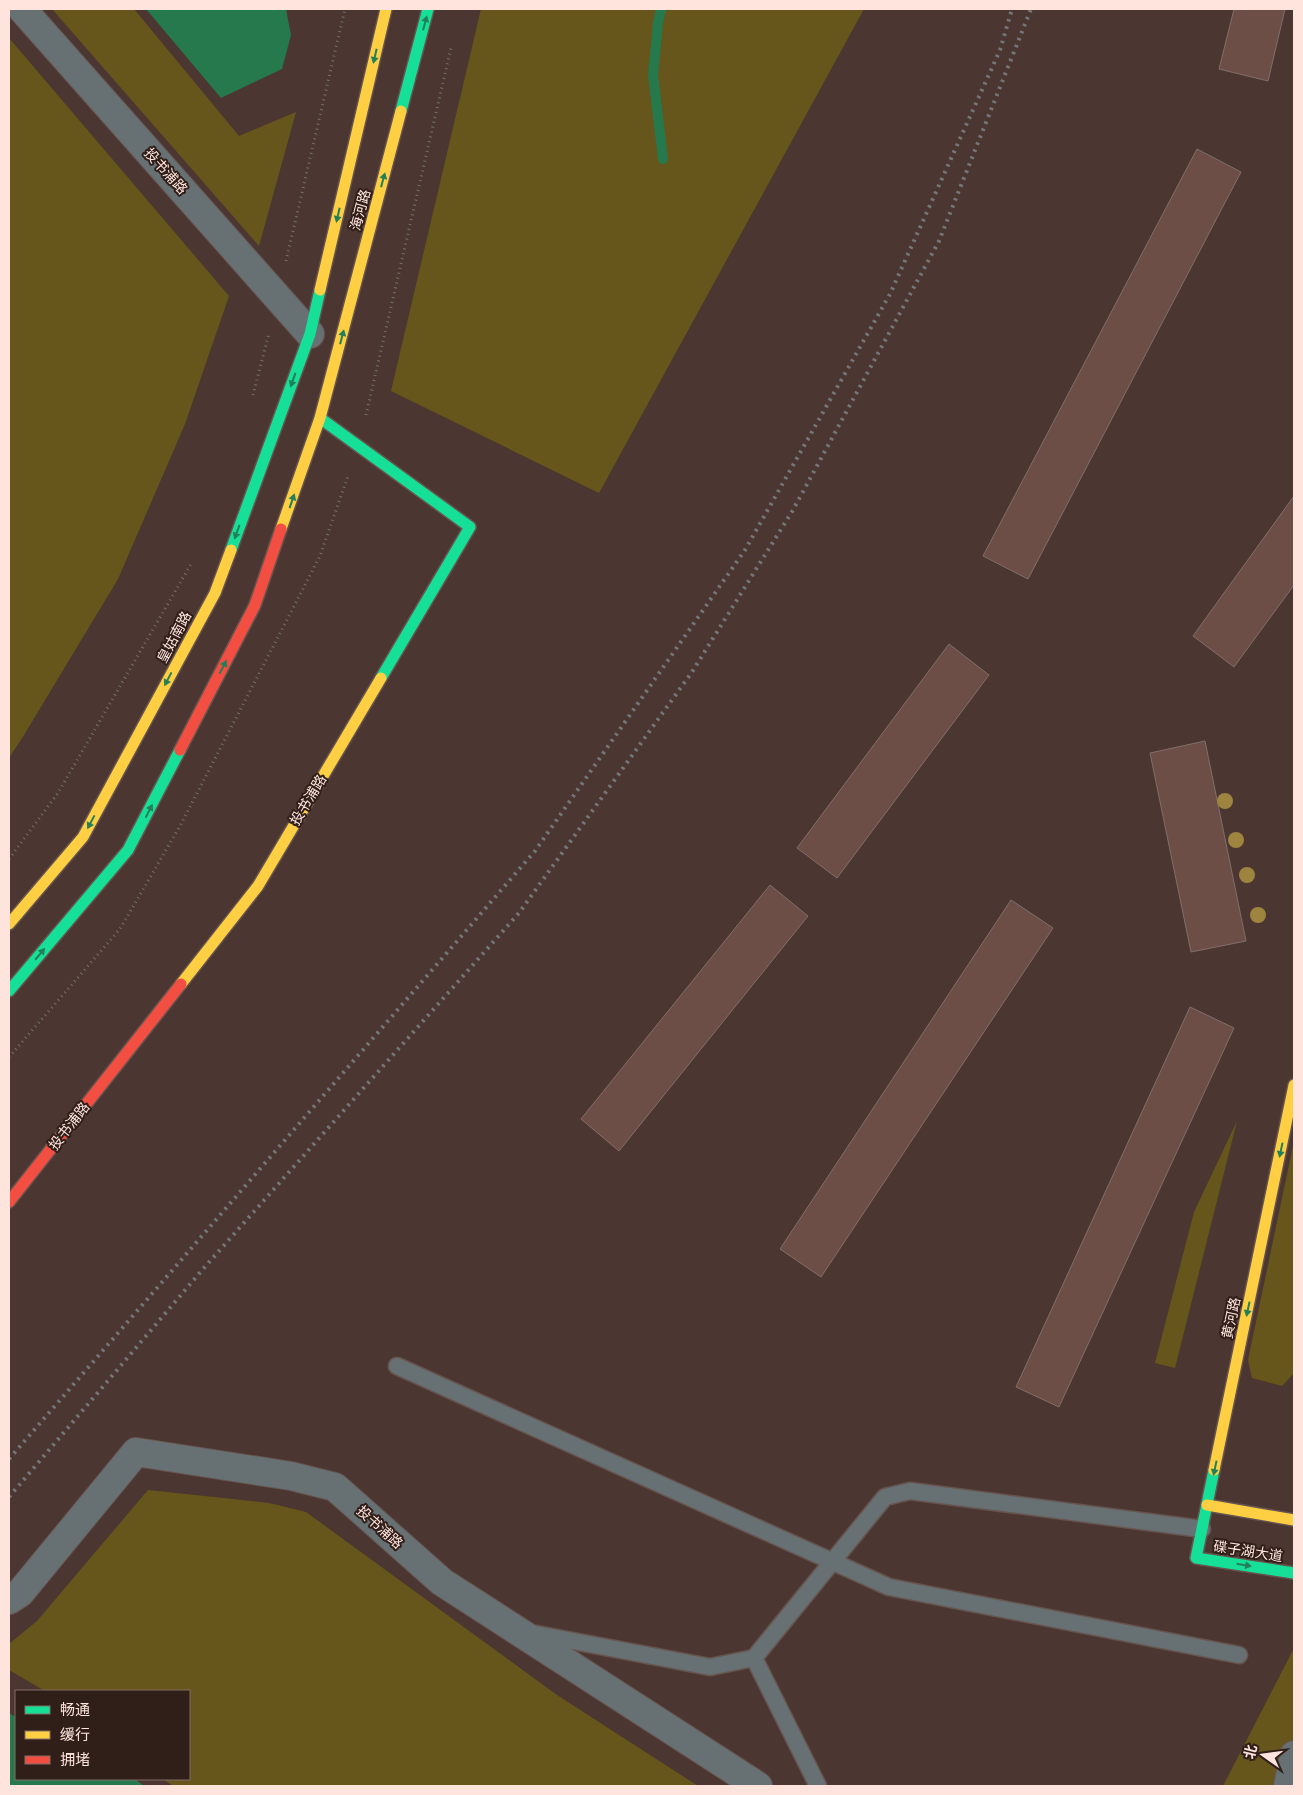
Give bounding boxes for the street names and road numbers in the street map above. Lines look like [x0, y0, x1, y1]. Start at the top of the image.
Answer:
street label: 投书浦路 [140, 146, 190, 198]
street label: 海河路 [348, 188, 375, 233]
street label: 皇姑南路 [155, 609, 196, 666]
street label: 投书浦路 [288, 772, 331, 829]
street label: 投书浦路 [46, 1100, 94, 1154]
street label: 黄河路 [1220, 1296, 1245, 1341]
street label: 投书浦路 [353, 1503, 405, 1553]
street label: 碟子湖大道 [1212, 1539, 1284, 1566]

